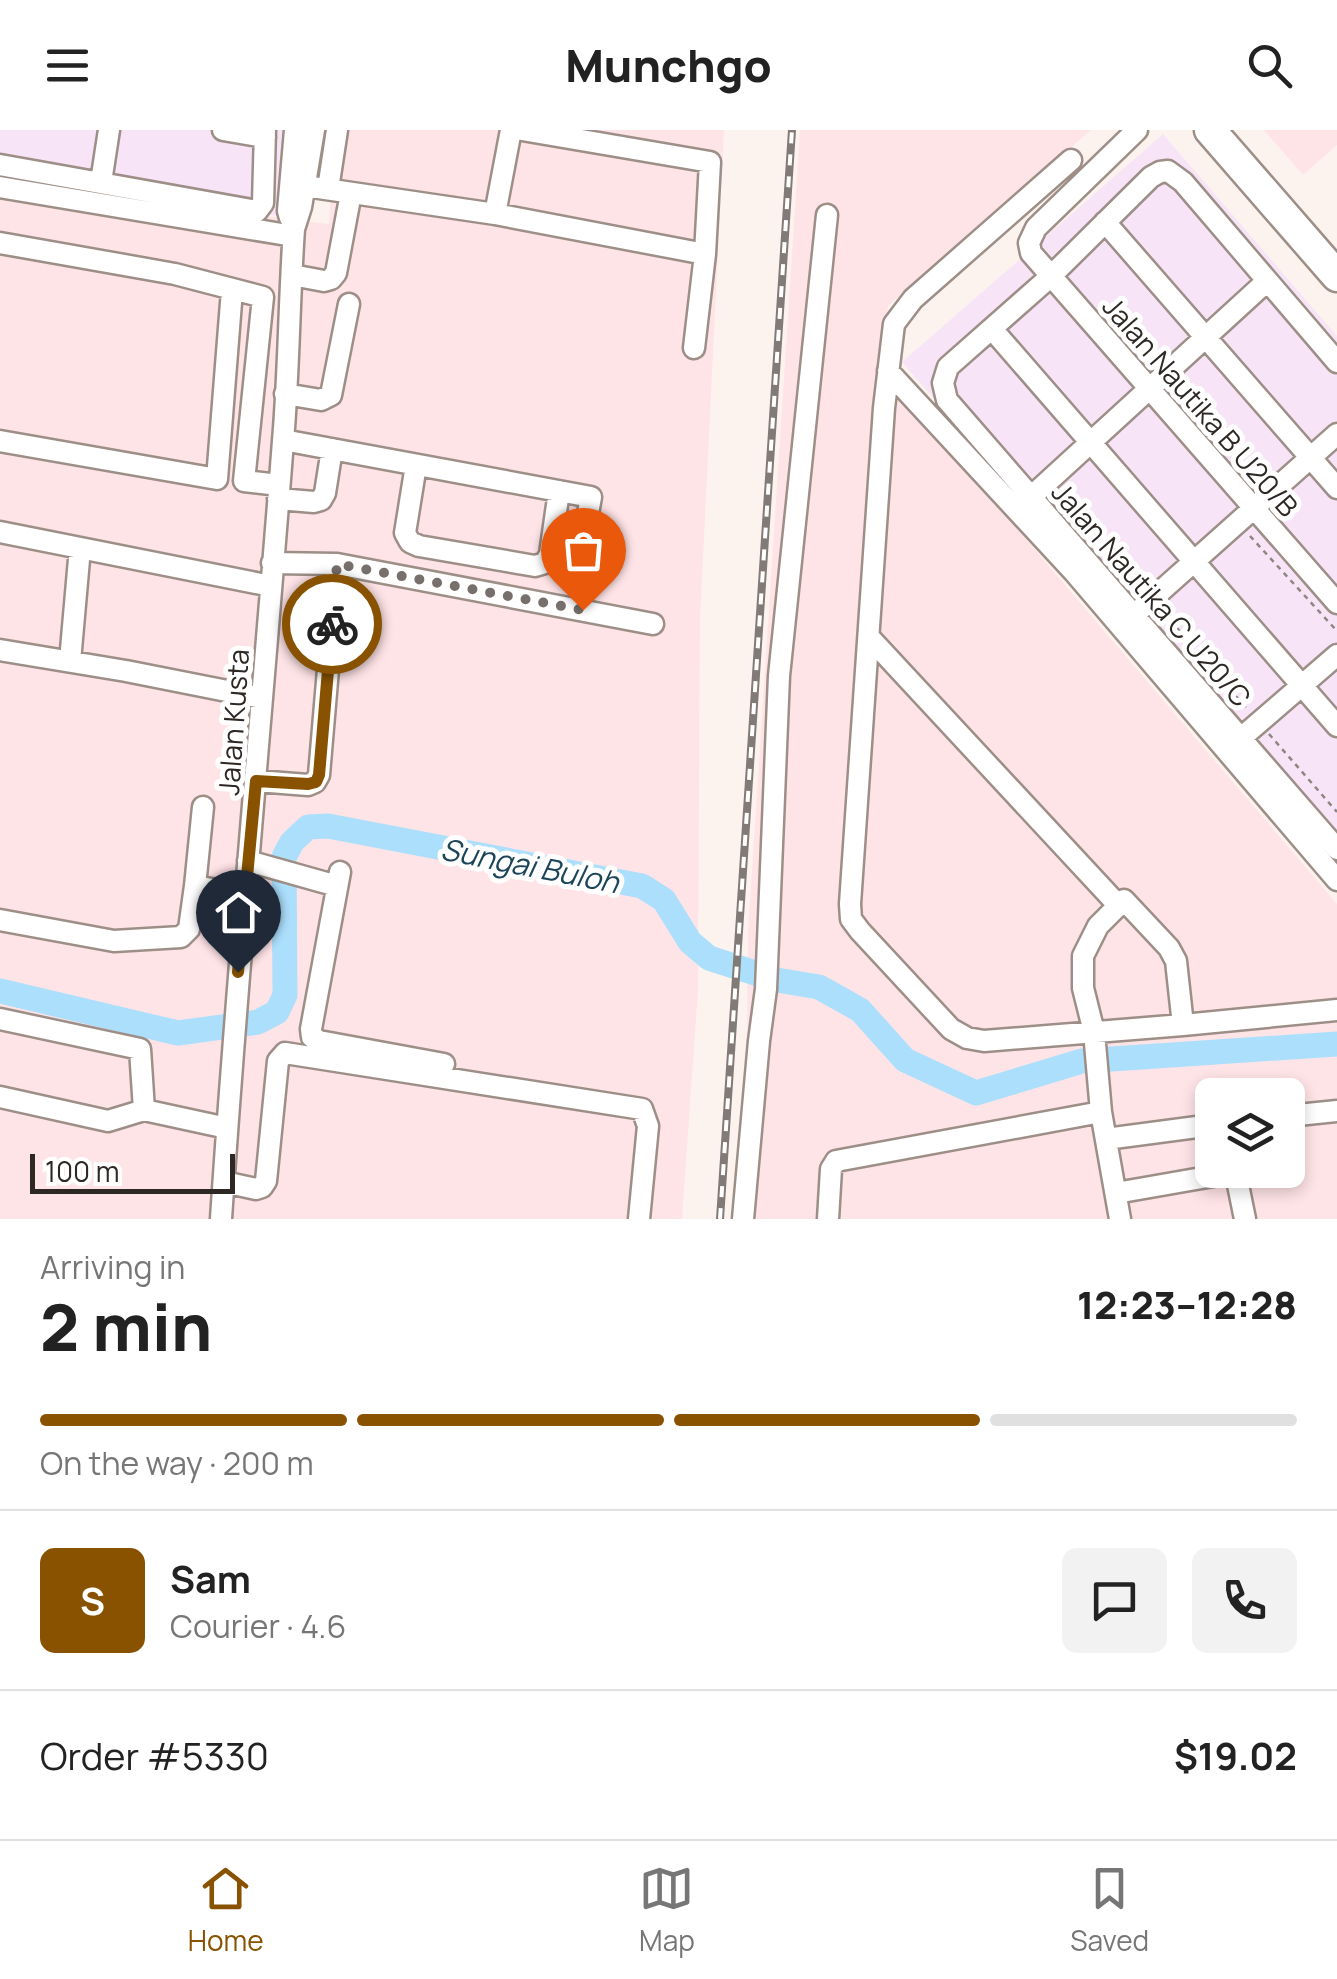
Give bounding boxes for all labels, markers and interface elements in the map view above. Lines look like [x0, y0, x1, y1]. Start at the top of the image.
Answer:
text: Munchgo [565, 34, 772, 96]
icon: menu [40, 38, 95, 93]
icon: search [1242, 38, 1297, 93]
street label: Jalan Nautika B U20/B [1095, 288, 1307, 524]
street label: Jalan Nautika C U20/C [1044, 474, 1260, 714]
pin [541, 508, 626, 611]
icon: bag [556, 523, 611, 578]
courier [282, 574, 382, 674]
icon: bike [305, 597, 360, 652]
street label: Jalan Kusta [209, 648, 257, 796]
water label: Sungai Buloh [438, 828, 624, 903]
pin [196, 870, 281, 973]
icon: home [211, 885, 266, 940]
map controls [1195, 1078, 1305, 1188]
button: layers [1195, 1078, 1305, 1188]
scale bar [30, 1149, 235, 1194]
text: 100 m [45, 1152, 119, 1190]
text: Arriving in [40, 1245, 185, 1289]
text: 12:23–12:28 [1077, 1278, 1297, 1330]
text: 2 min [40, 1282, 212, 1371]
text: On the way · 200 m [40, 1441, 314, 1485]
button: chat [1062, 1548, 1167, 1653]
button: phone [1192, 1548, 1297, 1653]
text: Sam [170, 1552, 251, 1604]
text: S [80, 1574, 105, 1626]
text: Courier · 4.6 [170, 1604, 346, 1648]
text: Order #5330 [40, 1729, 269, 1781]
text: $19.02 [1174, 1729, 1297, 1781]
tab: Home [188, 1861, 264, 1959]
tab: Map [639, 1861, 695, 1959]
tab: Saved [1070, 1861, 1149, 1959]

